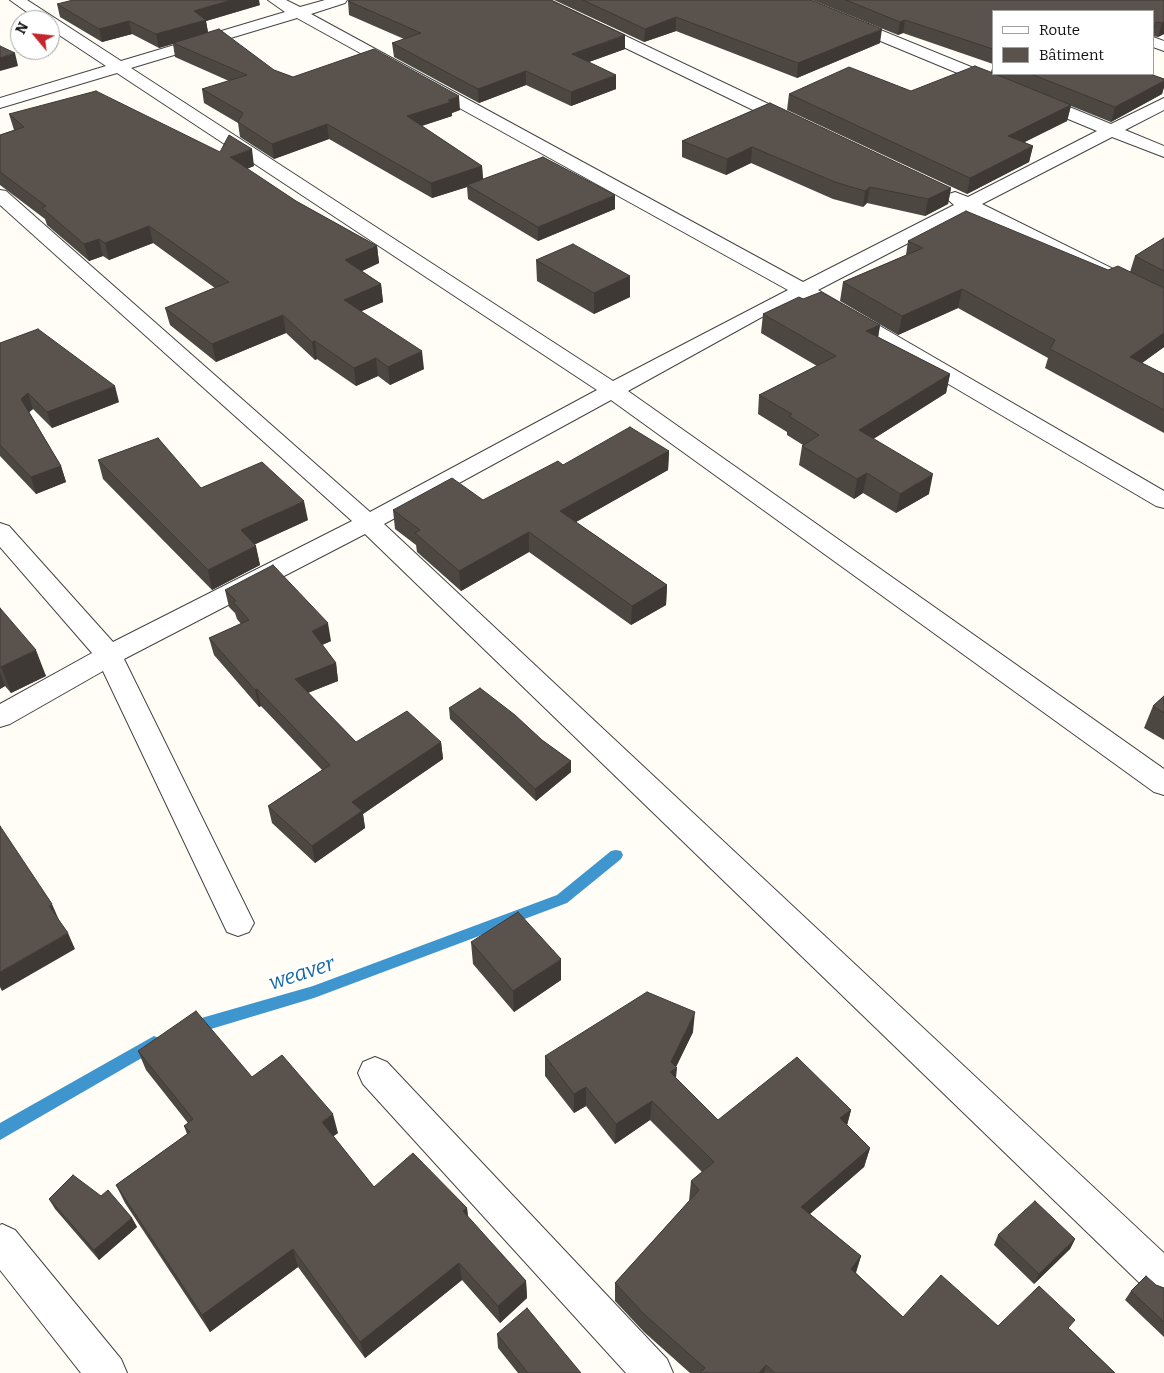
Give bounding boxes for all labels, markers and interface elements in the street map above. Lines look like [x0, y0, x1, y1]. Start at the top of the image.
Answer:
north arrow [10, 10, 60, 60]
legend [992, 10, 1154, 75]
text: N [12, 19, 32, 37]
text: Route [1039, 21, 1080, 39]
text: Bâtiment [1039, 46, 1104, 64]
water label: weaver [266, 952, 338, 996]

